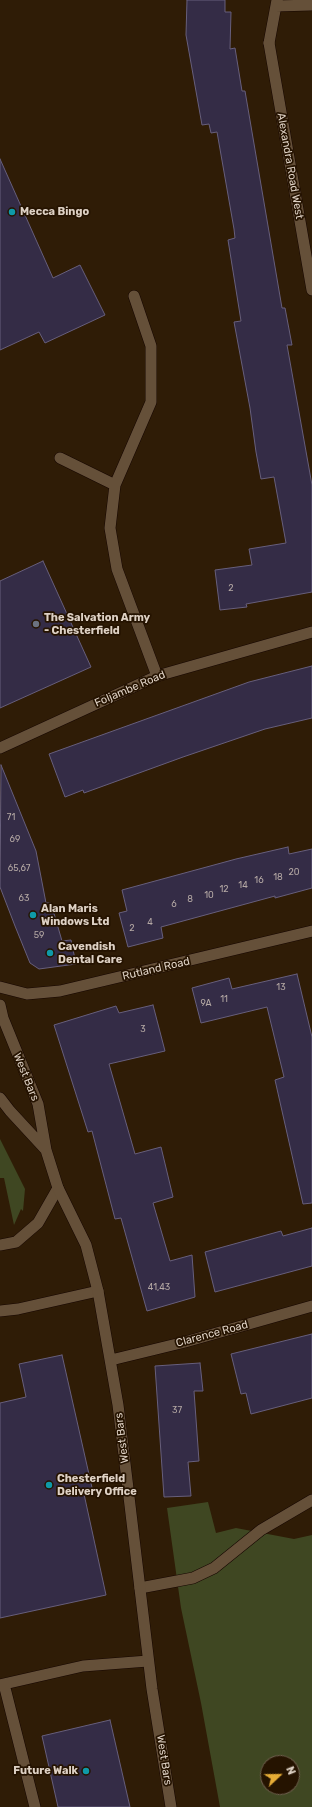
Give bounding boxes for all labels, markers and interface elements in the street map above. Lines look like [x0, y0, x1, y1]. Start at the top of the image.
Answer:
street label: Alexandra Road West [274, 112, 306, 220]
place label: Mecca Bingo [20, 205, 89, 219]
marker: Mecca Bingo [7, 207, 17, 217]
house number: 2 [228, 583, 234, 593]
place label: The Salvation Army - Chesterfield [44, 611, 150, 637]
marker: The Salvation Army - Chesterfield [31, 619, 41, 629]
street label: Foljambe Road [93, 668, 167, 710]
house number: 71 [7, 812, 15, 822]
house number: 69 [10, 834, 20, 844]
house number: 65,67 [8, 863, 30, 873]
house number: 20 [289, 867, 299, 877]
house number: 18 [273, 872, 283, 882]
house number: 16 [254, 875, 264, 885]
house number: 14 [238, 880, 248, 890]
house number: 12 [219, 884, 229, 894]
house number: 10 [204, 890, 214, 900]
house number: 63 [19, 893, 29, 903]
house number: 8 [187, 894, 193, 904]
house number: 6 [171, 899, 177, 909]
place label: Alan Maris Windows Ltd [41, 902, 109, 928]
marker: Alan Maris Windows Ltd [28, 910, 38, 920]
house number: 4 [147, 917, 153, 927]
house number: 2 [129, 923, 135, 933]
house number: 59 [34, 930, 44, 940]
place label: Cavendish Dental Care [58, 940, 122, 966]
marker: Cavendish Dental Care [45, 948, 55, 958]
street label: Rutland Road [121, 955, 191, 983]
house number: 13 [276, 982, 286, 992]
house number: 11 [220, 994, 228, 1004]
house number: 9A [200, 998, 212, 1008]
house number: 3 [140, 1024, 146, 1034]
street label: West Bars [10, 1051, 42, 1103]
house number: 41,43 [148, 1282, 170, 1292]
street label: Clarence Road [175, 1318, 249, 1350]
house number: 37 [172, 1405, 182, 1415]
street label: West Bars [112, 1412, 132, 1464]
place label: Chesterfield Delivery Office [57, 1472, 137, 1498]
marker: Chesterfield Delivery Office [44, 1480, 54, 1490]
street label: West Bars [154, 1734, 174, 1786]
north arrow [260, 1755, 300, 1795]
place label: Future Walk [13, 1764, 78, 1778]
text: N [283, 1765, 298, 1777]
marker: Future Walk [81, 1766, 91, 1776]

